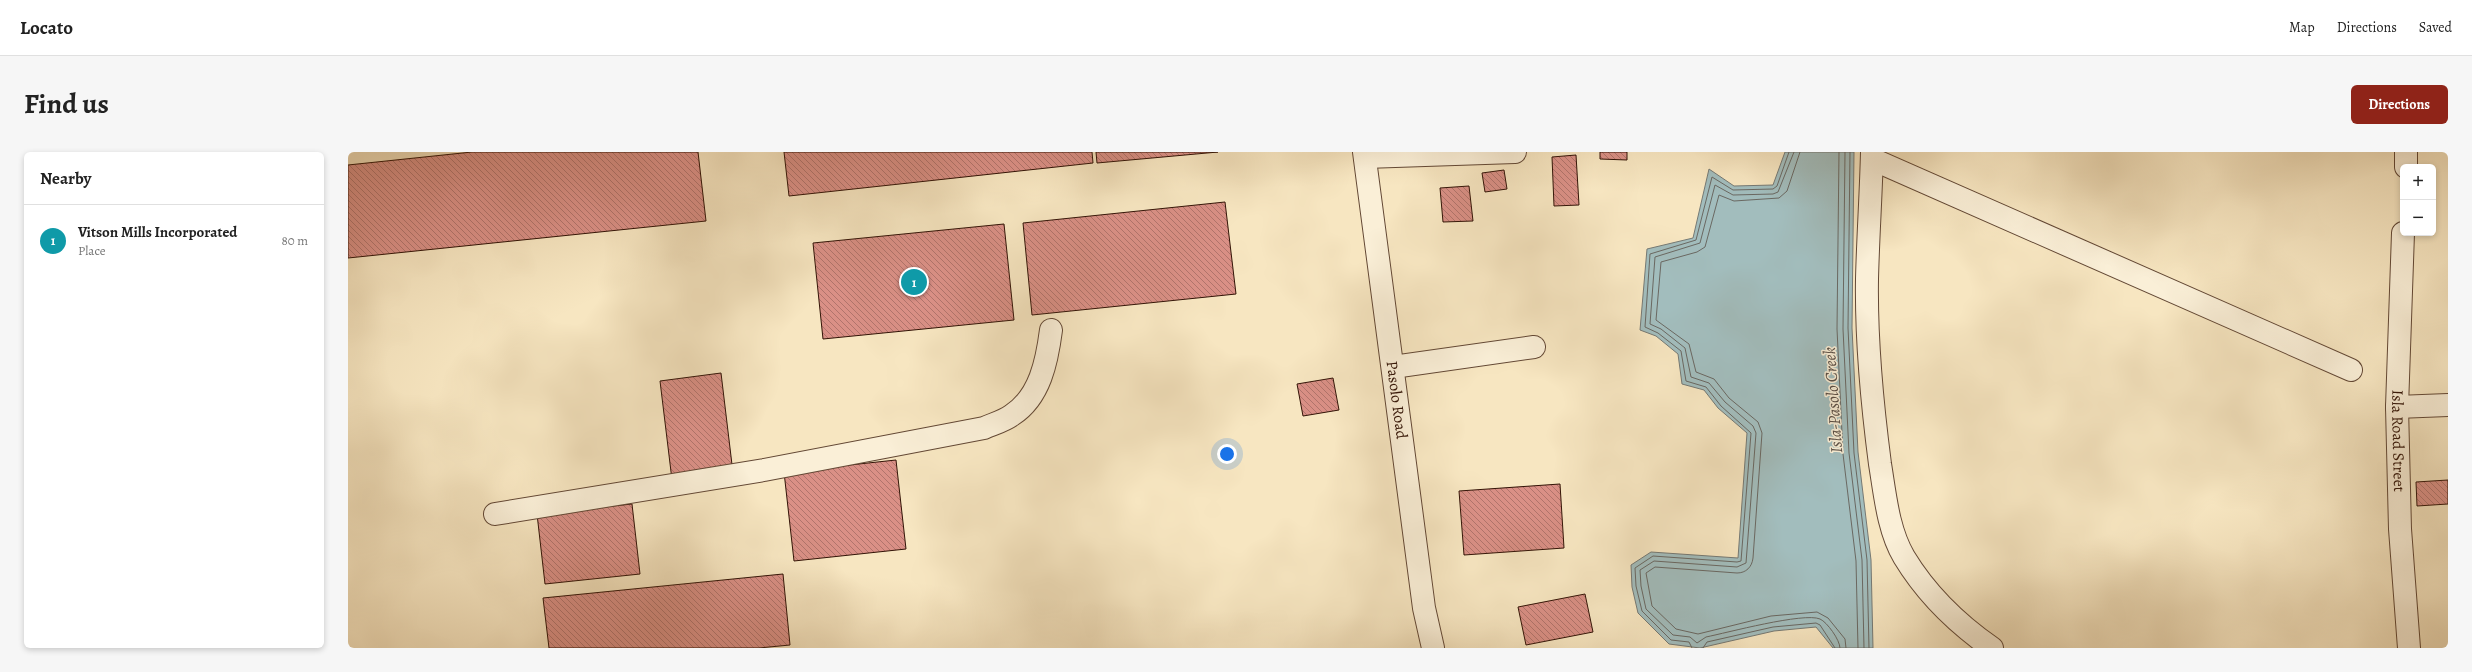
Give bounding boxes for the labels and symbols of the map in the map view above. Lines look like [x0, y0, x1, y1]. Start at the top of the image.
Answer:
pin: 1 [901, 267, 927, 297]
water label: Isla-Pasolo Creek [1818, 346, 1848, 454]
street label: Pasolo Road [1381, 359, 1413, 441]
street label: Isla Road Street [2386, 389, 2410, 492]
your location [1217, 444, 1237, 464]

